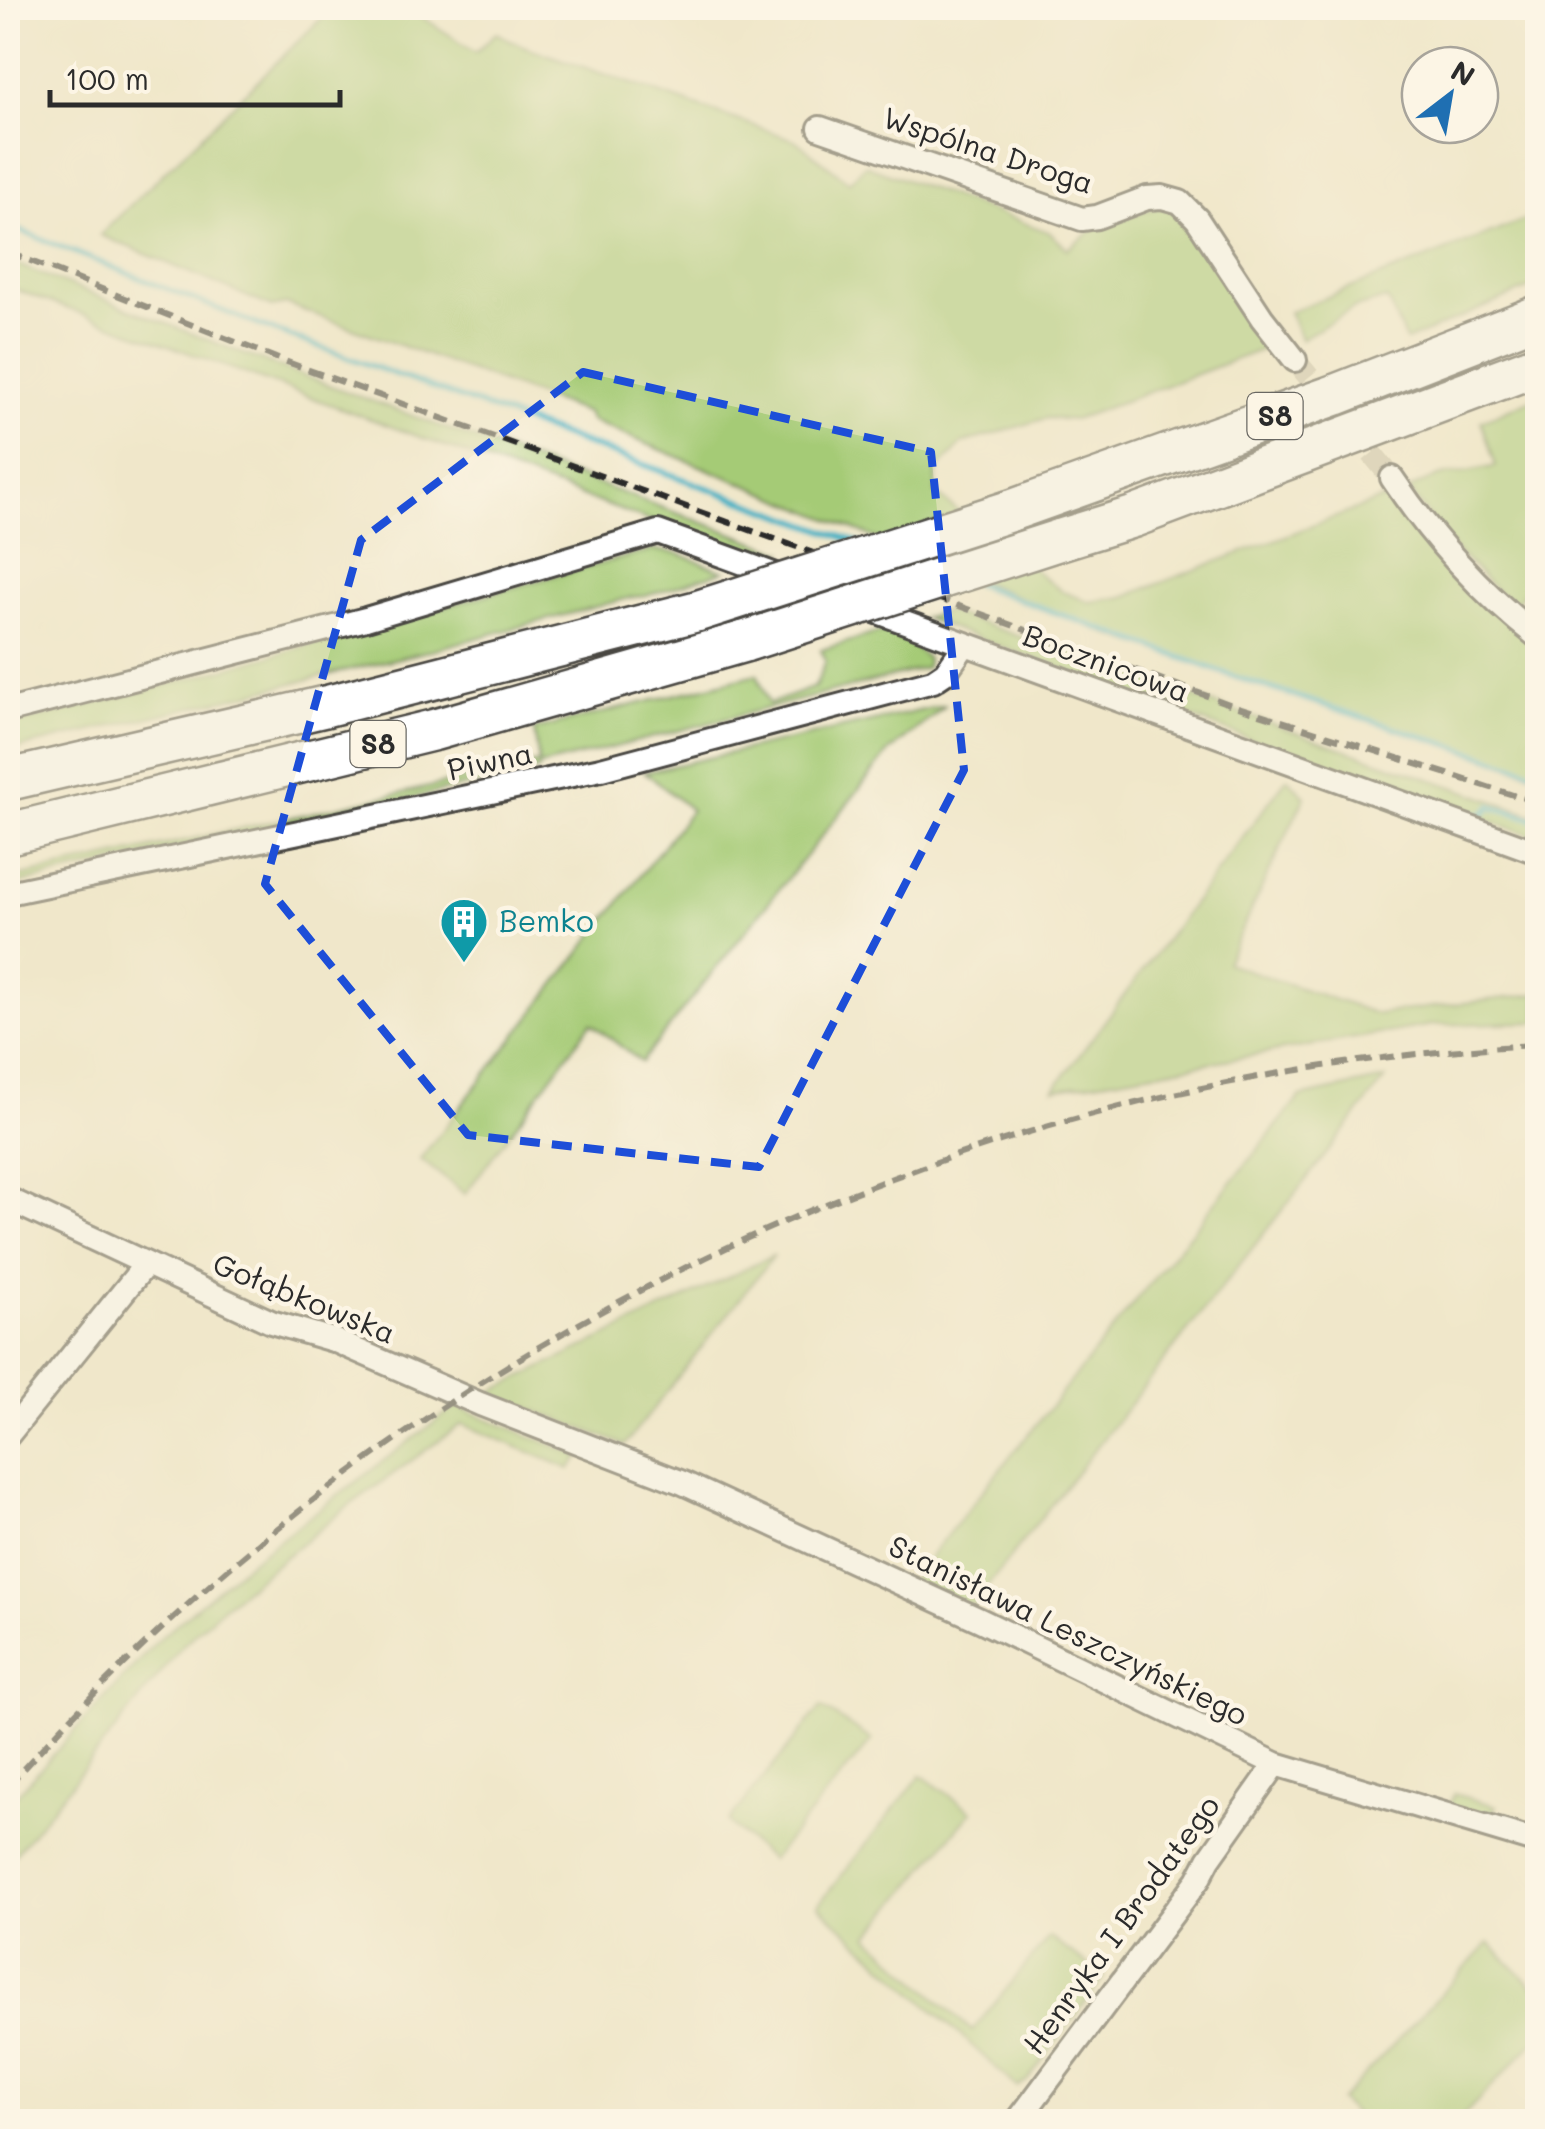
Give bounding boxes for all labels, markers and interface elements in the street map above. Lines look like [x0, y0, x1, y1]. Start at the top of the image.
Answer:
scale bar [50, 45, 340, 107]
north arrow [1400, 45, 1500, 145]
text: N [1445, 52, 1482, 94]
text: 100 m [65, 58, 149, 98]
street label: Wspólna Droga [878, 96, 1099, 202]
road number: S8 [1248, 393, 1302, 439]
street label: Bocznicowa [1018, 614, 1195, 711]
road number: S8 [350, 721, 406, 767]
street label: Piwna [443, 732, 536, 789]
building icon: Bemko [438, 896, 490, 964]
place label: Bemko [499, 900, 594, 940]
street label: Gołąbkowska [208, 1242, 402, 1352]
street label: Stanisława Leszczyńskiego [883, 1525, 1255, 1734]
street label: Henryka I Brodatego [1013, 1787, 1228, 2061]

